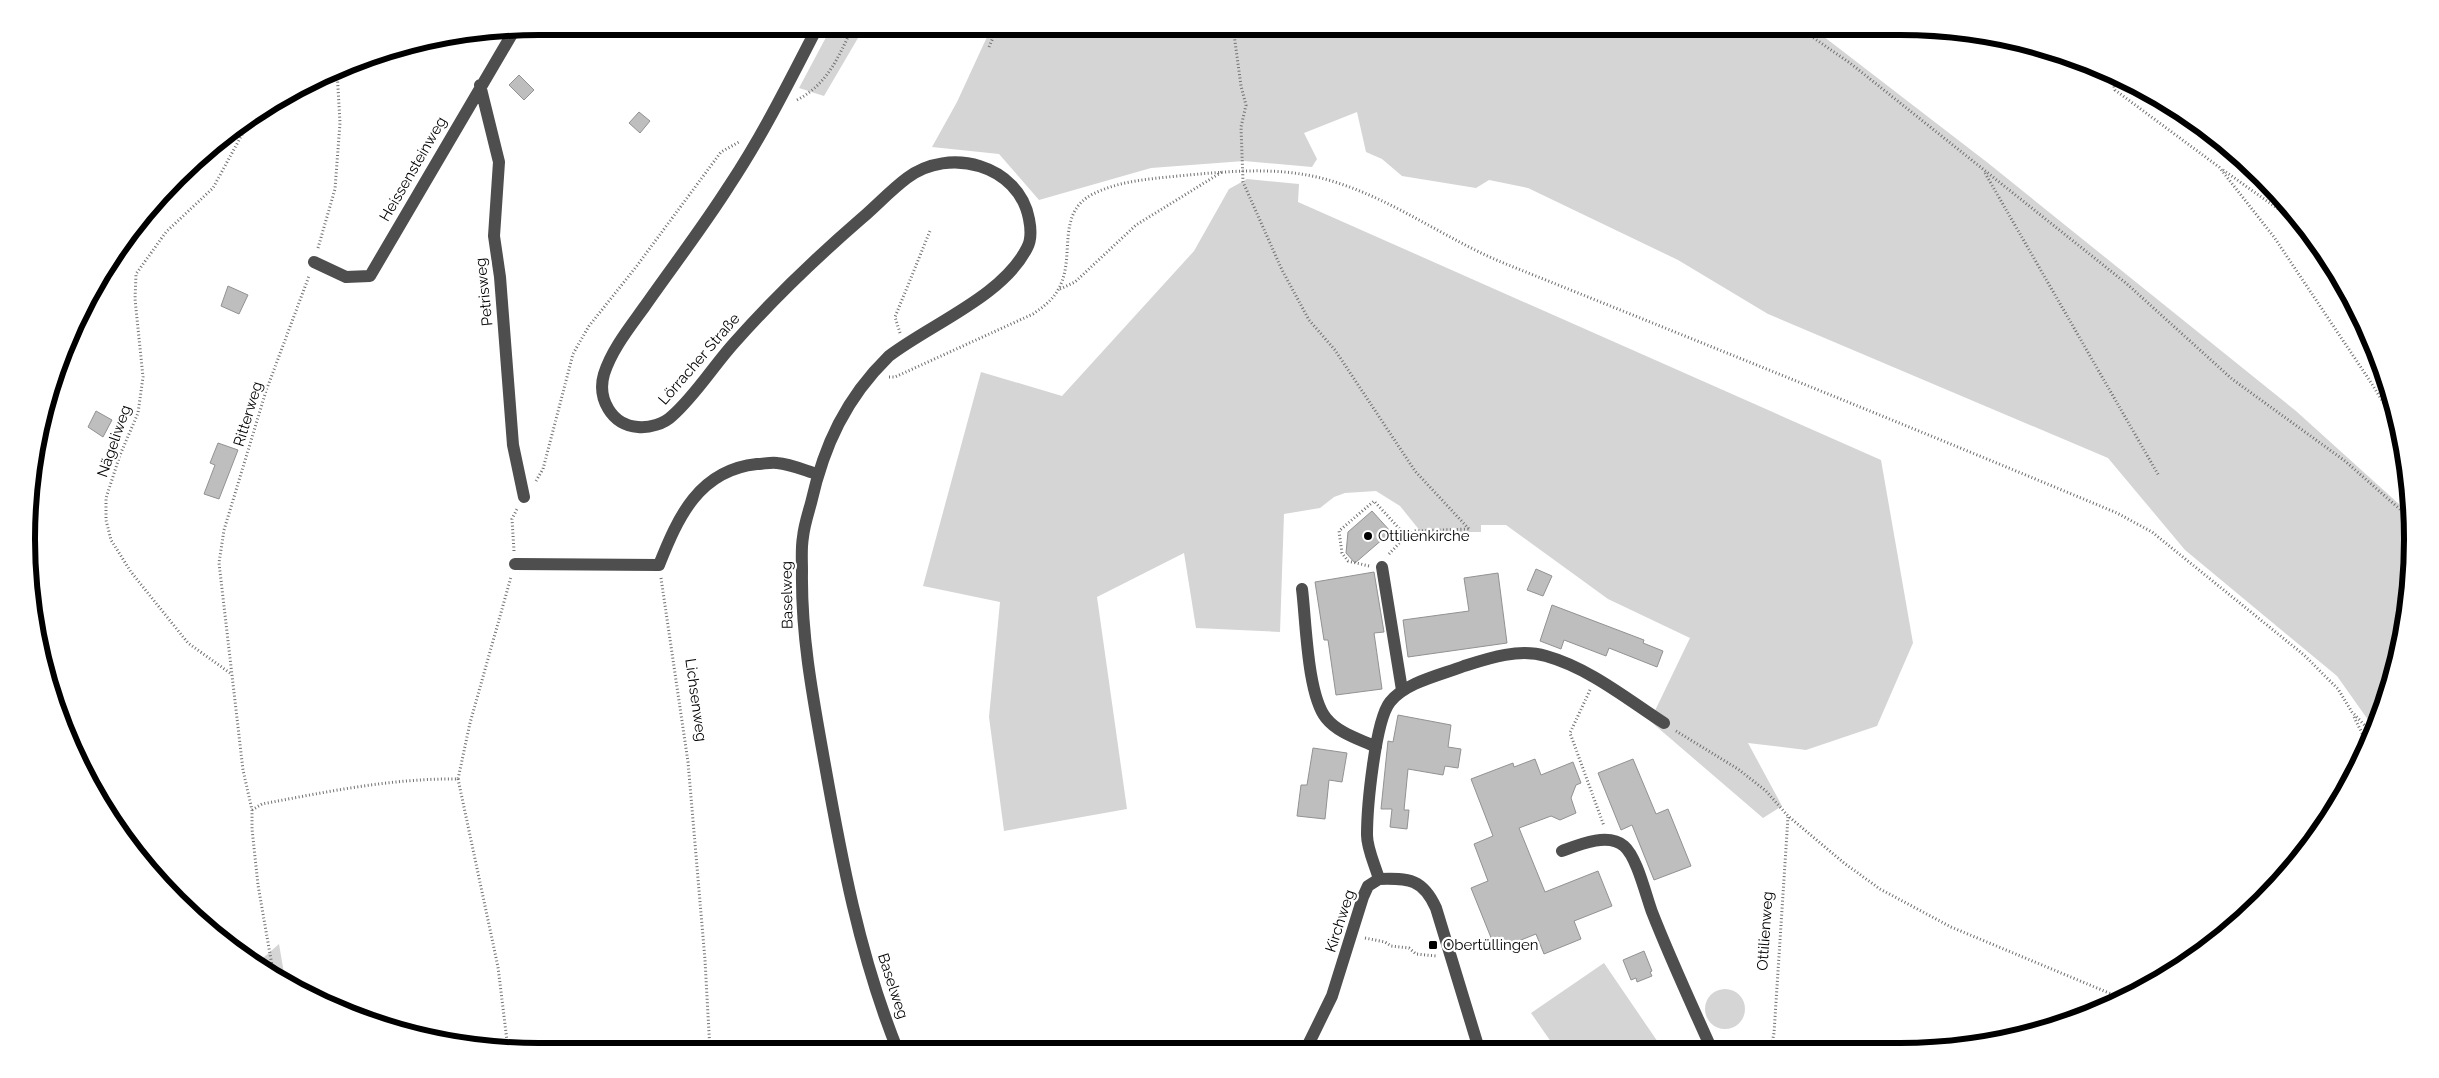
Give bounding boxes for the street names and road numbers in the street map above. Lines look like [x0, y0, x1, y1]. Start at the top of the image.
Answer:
street label: Heissensteinweg [376, 113, 450, 225]
street label: Petrisweg [471, 257, 497, 327]
street label: Lörracher Straße [654, 309, 744, 408]
street label: Ritterweg [230, 379, 266, 449]
street label: Nägeliweg [93, 403, 135, 479]
street label: Baselweg [777, 561, 797, 629]
street label: Lichsenweg [681, 657, 711, 743]
street label: Kirchweg [1321, 887, 1359, 955]
street label: Ottilienweg [1753, 891, 1777, 971]
street label: Baselweg [874, 951, 912, 1021]

